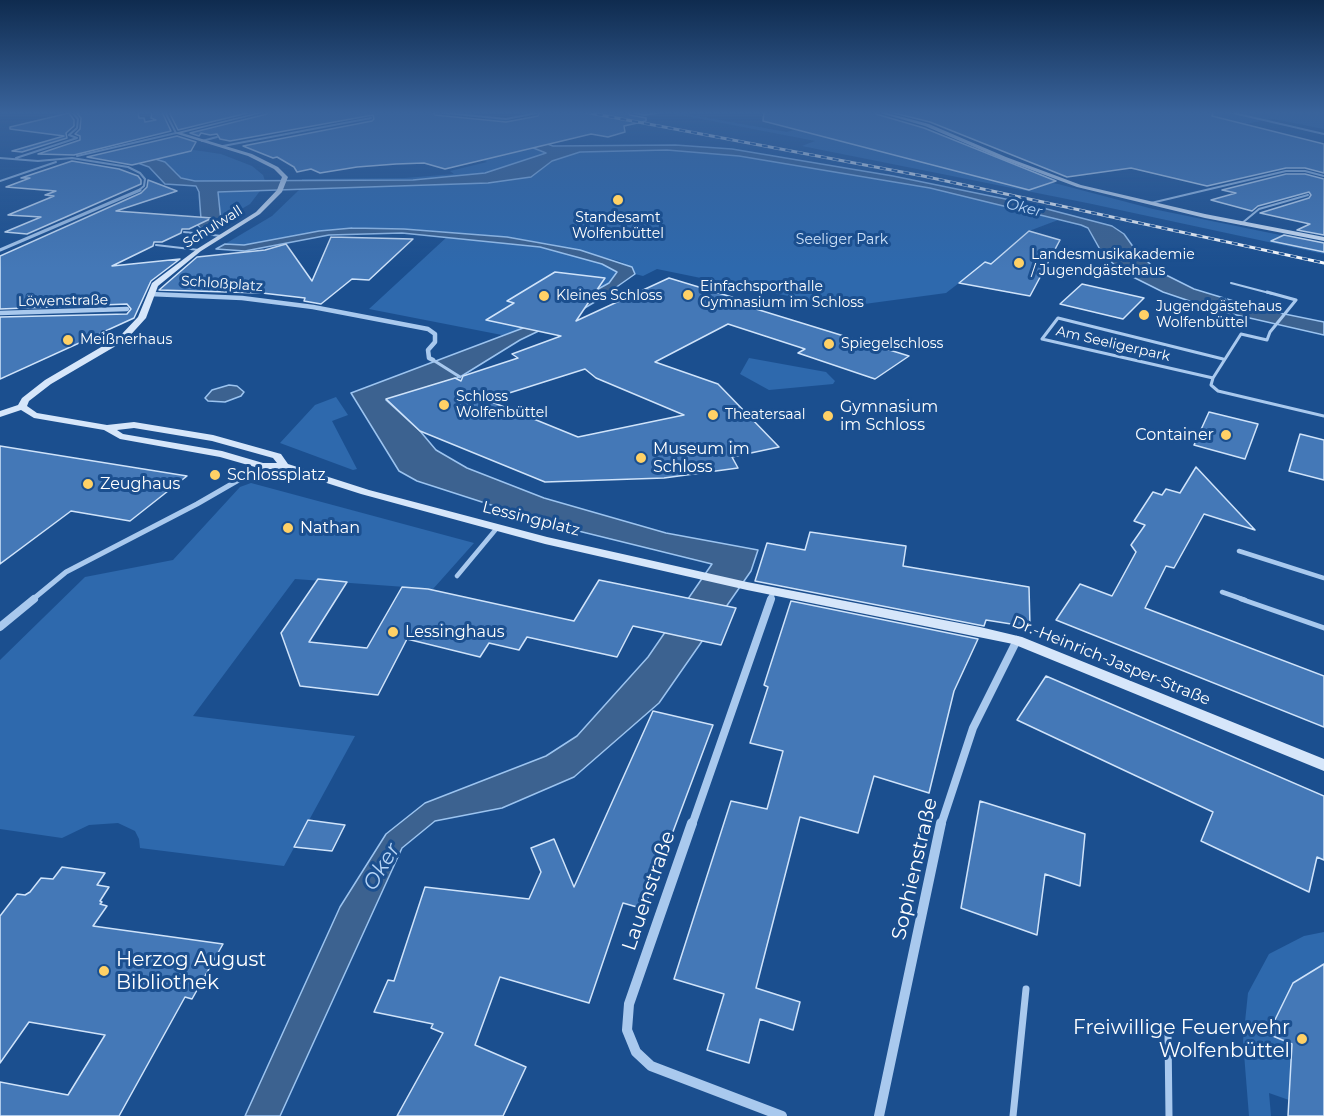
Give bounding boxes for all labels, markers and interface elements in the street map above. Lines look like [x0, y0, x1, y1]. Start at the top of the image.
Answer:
marker: Standesamt Wolfenbüttel [611, 193, 625, 207]
water label: Oker [1004, 195, 1044, 221]
street label: Schulwall [180, 202, 246, 252]
place label: Standesamt Wolfenbüttel [572, 210, 664, 243]
park label: Seeliger Park [796, 232, 888, 248]
place label: Landesmusikakademie / Jugendgästehaus [1031, 247, 1195, 280]
marker: Landesmusikakademie / Jugendgästehaus [1012, 256, 1026, 270]
street label: Schloßplatz [180, 273, 264, 295]
place label: Einfachsporthalle Gymnasium im Schloss [700, 279, 864, 312]
place label: Kleines Schloss [556, 288, 662, 304]
marker: Einfachsporthalle Gymnasium im Schloss [681, 288, 695, 302]
marker: Kleines Schloss [537, 289, 551, 303]
street label: Löwenstraße [18, 292, 108, 310]
place label: Jugendgästehaus Wolfenbüttel [1156, 299, 1282, 332]
marker: Jugendgästehaus Wolfenbüttel [1137, 308, 1151, 322]
street label: Am Seeligerpark [1054, 323, 1172, 365]
place label: Meißnerhaus [80, 332, 172, 348]
marker: Meißnerhaus [61, 333, 75, 347]
place label: Spiegelschloss [841, 336, 943, 352]
marker: Spiegelschloss [822, 337, 836, 351]
place label: Schloss Wolfenbüttel [456, 389, 548, 422]
place label: Gymnasium im Schloss [840, 397, 938, 435]
marker: Schloss Wolfenbüttel [437, 398, 451, 412]
place label: Theatersaal [725, 407, 806, 423]
marker: Theatersaal [706, 408, 720, 422]
marker: Gymnasium im Schloss [821, 409, 835, 423]
place label: Container [1135, 425, 1214, 445]
marker: Container [1219, 428, 1233, 442]
place label: Museum im Schloss [653, 439, 750, 477]
marker: Museum im Schloss [634, 451, 648, 465]
place label: Schlossplatz [227, 465, 326, 485]
marker: Schlossplatz [208, 468, 222, 482]
place label: Zeughaus [100, 474, 180, 494]
marker: Zeughaus [81, 477, 95, 491]
street label: Lessingplatz [480, 498, 582, 540]
place label: Nathan [300, 518, 360, 538]
marker: Nathan [281, 521, 295, 535]
street label: Dr.-Heinrich-Jasper-Straße [1009, 612, 1213, 710]
place label: Lessinghaus [405, 622, 504, 642]
marker: Lessinghaus [386, 625, 400, 639]
street label: Sophienstraße [887, 796, 943, 942]
street label: Lauenstraße [617, 828, 681, 954]
water label: Oker [358, 839, 406, 895]
place label: Herzog August Bibliothek [116, 948, 266, 995]
marker: Herzog August Bibliothek [97, 964, 111, 978]
place label: Freiwillige Feuerwehr Wolfenbüttel [1073, 1016, 1290, 1063]
marker: Freiwillige Feuerwehr Wolfenbüttel [1295, 1032, 1309, 1046]

